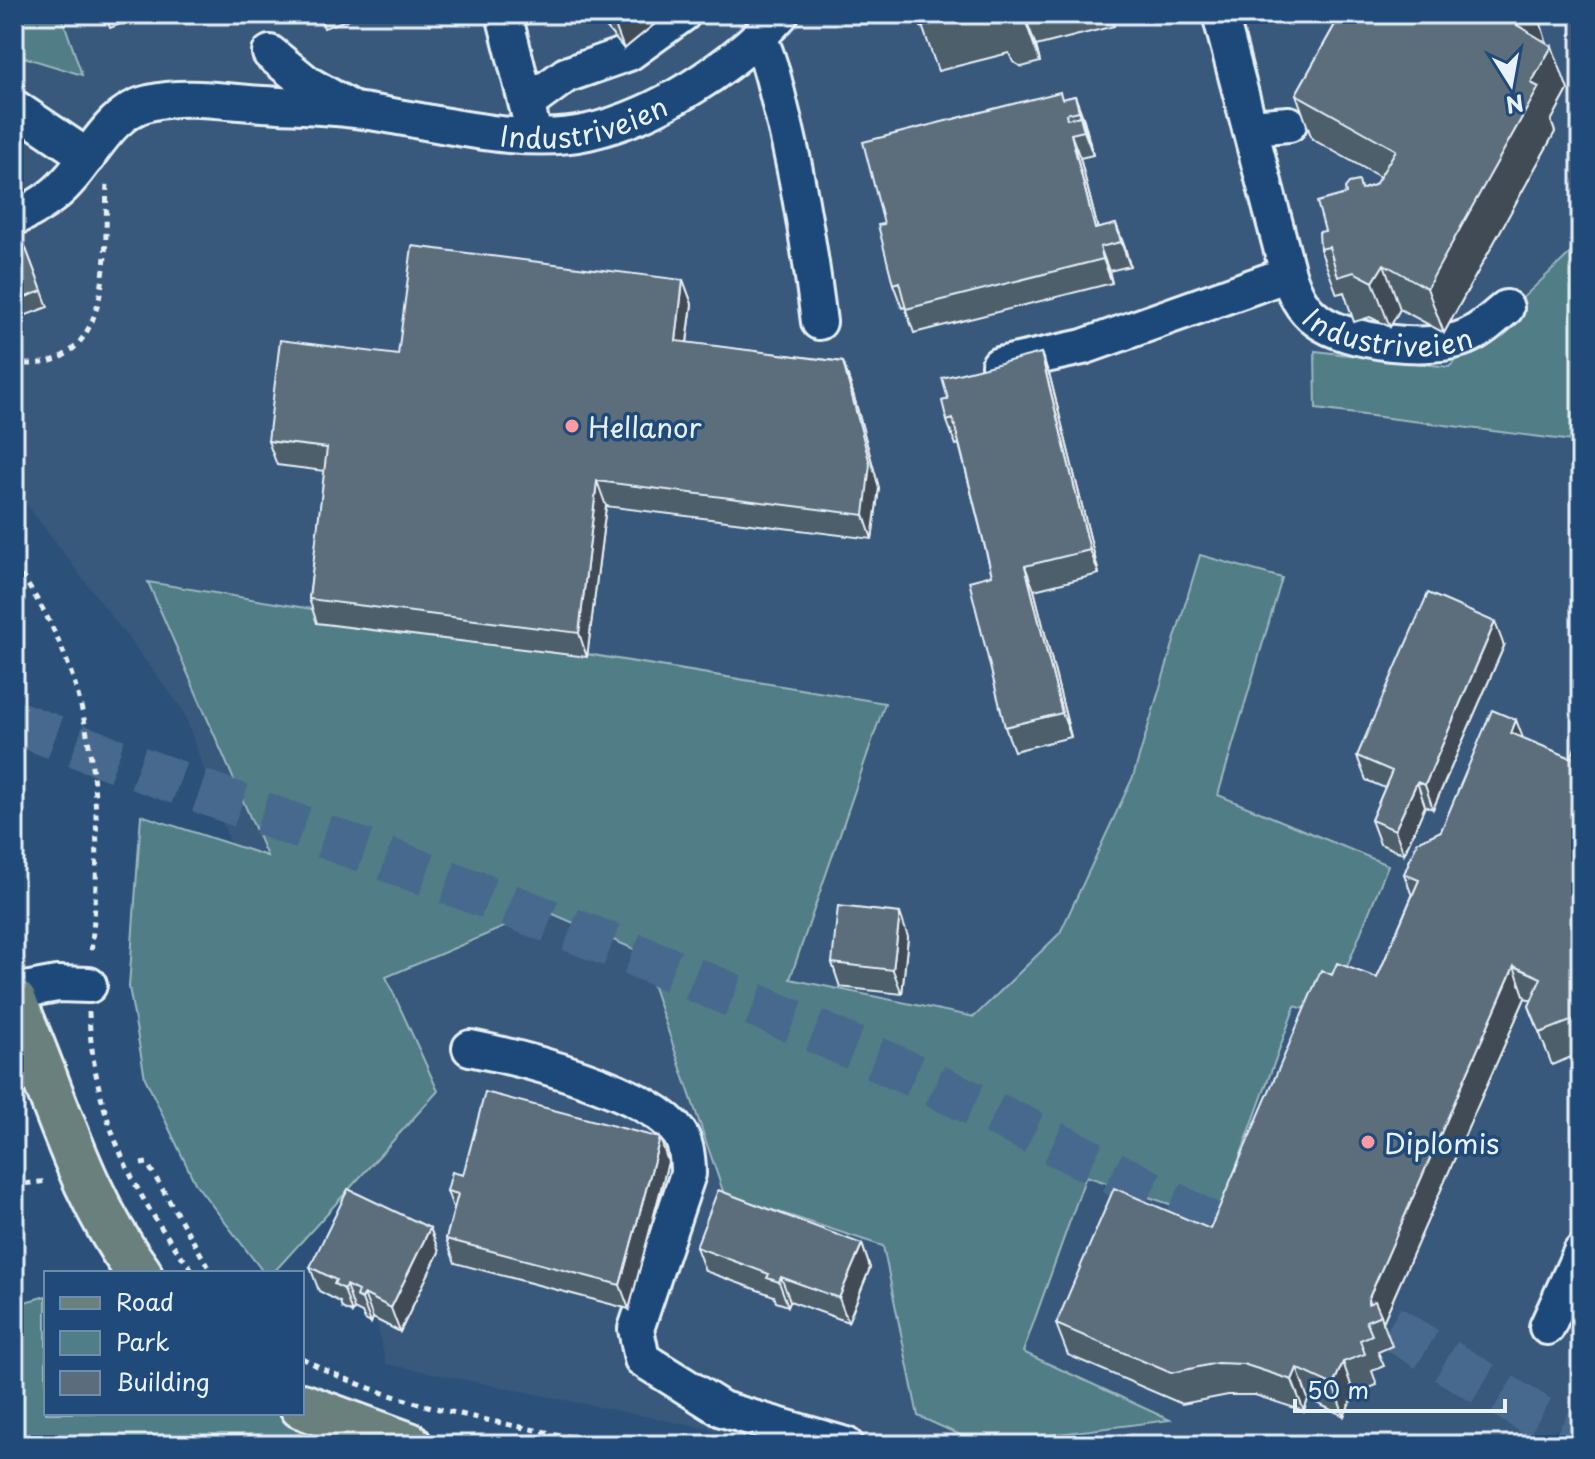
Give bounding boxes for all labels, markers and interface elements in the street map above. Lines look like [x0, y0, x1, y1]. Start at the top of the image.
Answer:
north arrow [1471, 44, 1551, 124]
street label: Industriveien [498, 84, 674, 158]
text: N [1503, 87, 1527, 123]
street label: Industriveien [1294, 297, 1478, 366]
place label: Hellanor [588, 405, 702, 448]
marker: Hellanor [563, 417, 581, 435]
place label: Diplomis [1384, 1121, 1499, 1164]
marker: Diplomis [1359, 1133, 1377, 1151]
legend [44, 1271, 304, 1415]
text: Road [116, 1283, 174, 1319]
text: Park [116, 1323, 170, 1359]
text: Building [116, 1363, 210, 1399]
scale bar [1295, 1363, 1505, 1413]
text: 50 m [1307, 1371, 1369, 1407]

